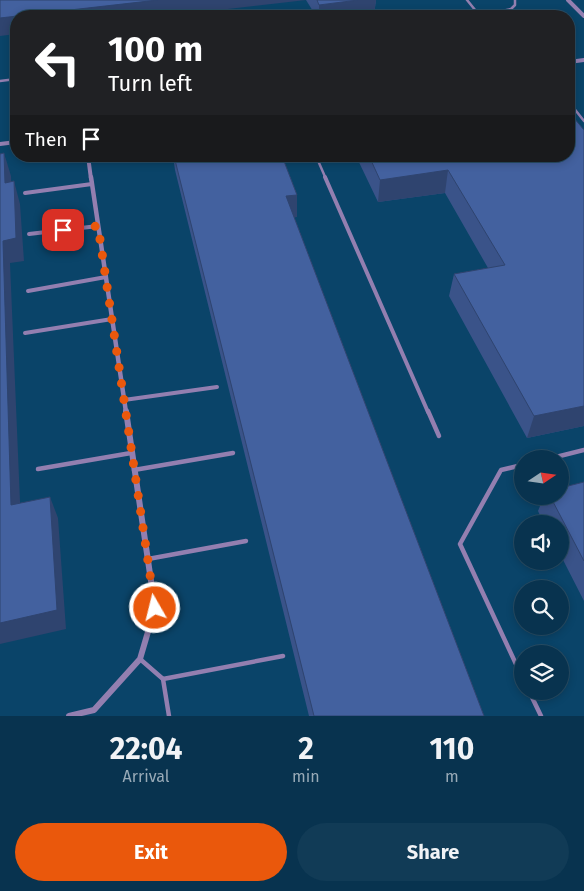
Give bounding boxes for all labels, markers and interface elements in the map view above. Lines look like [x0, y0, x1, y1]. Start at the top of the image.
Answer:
text: 100 m [108, 28, 203, 70]
icon: left [25, 30, 90, 95]
text: Turn left [108, 70, 192, 97]
icon: arrive [77, 125, 105, 153]
text: Then [25, 128, 67, 151]
pin [42, 209, 84, 251]
icon: arrive [49, 216, 77, 244]
north arrow [514, 450, 569, 505]
map controls [514, 450, 569, 700]
button: sound [514, 515, 569, 570]
button: search [514, 580, 569, 635]
position arrow [128, 581, 180, 633]
button: layers [514, 645, 569, 700]
text: 22:04 [110, 731, 182, 767]
text: 2 [298, 731, 314, 767]
text: 110 [429, 731, 474, 767]
text: Arrival [123, 767, 170, 786]
text: min [292, 767, 320, 786]
text: m [445, 767, 459, 786]
button: Exit [15, 823, 287, 881]
button: Share [297, 823, 569, 881]

